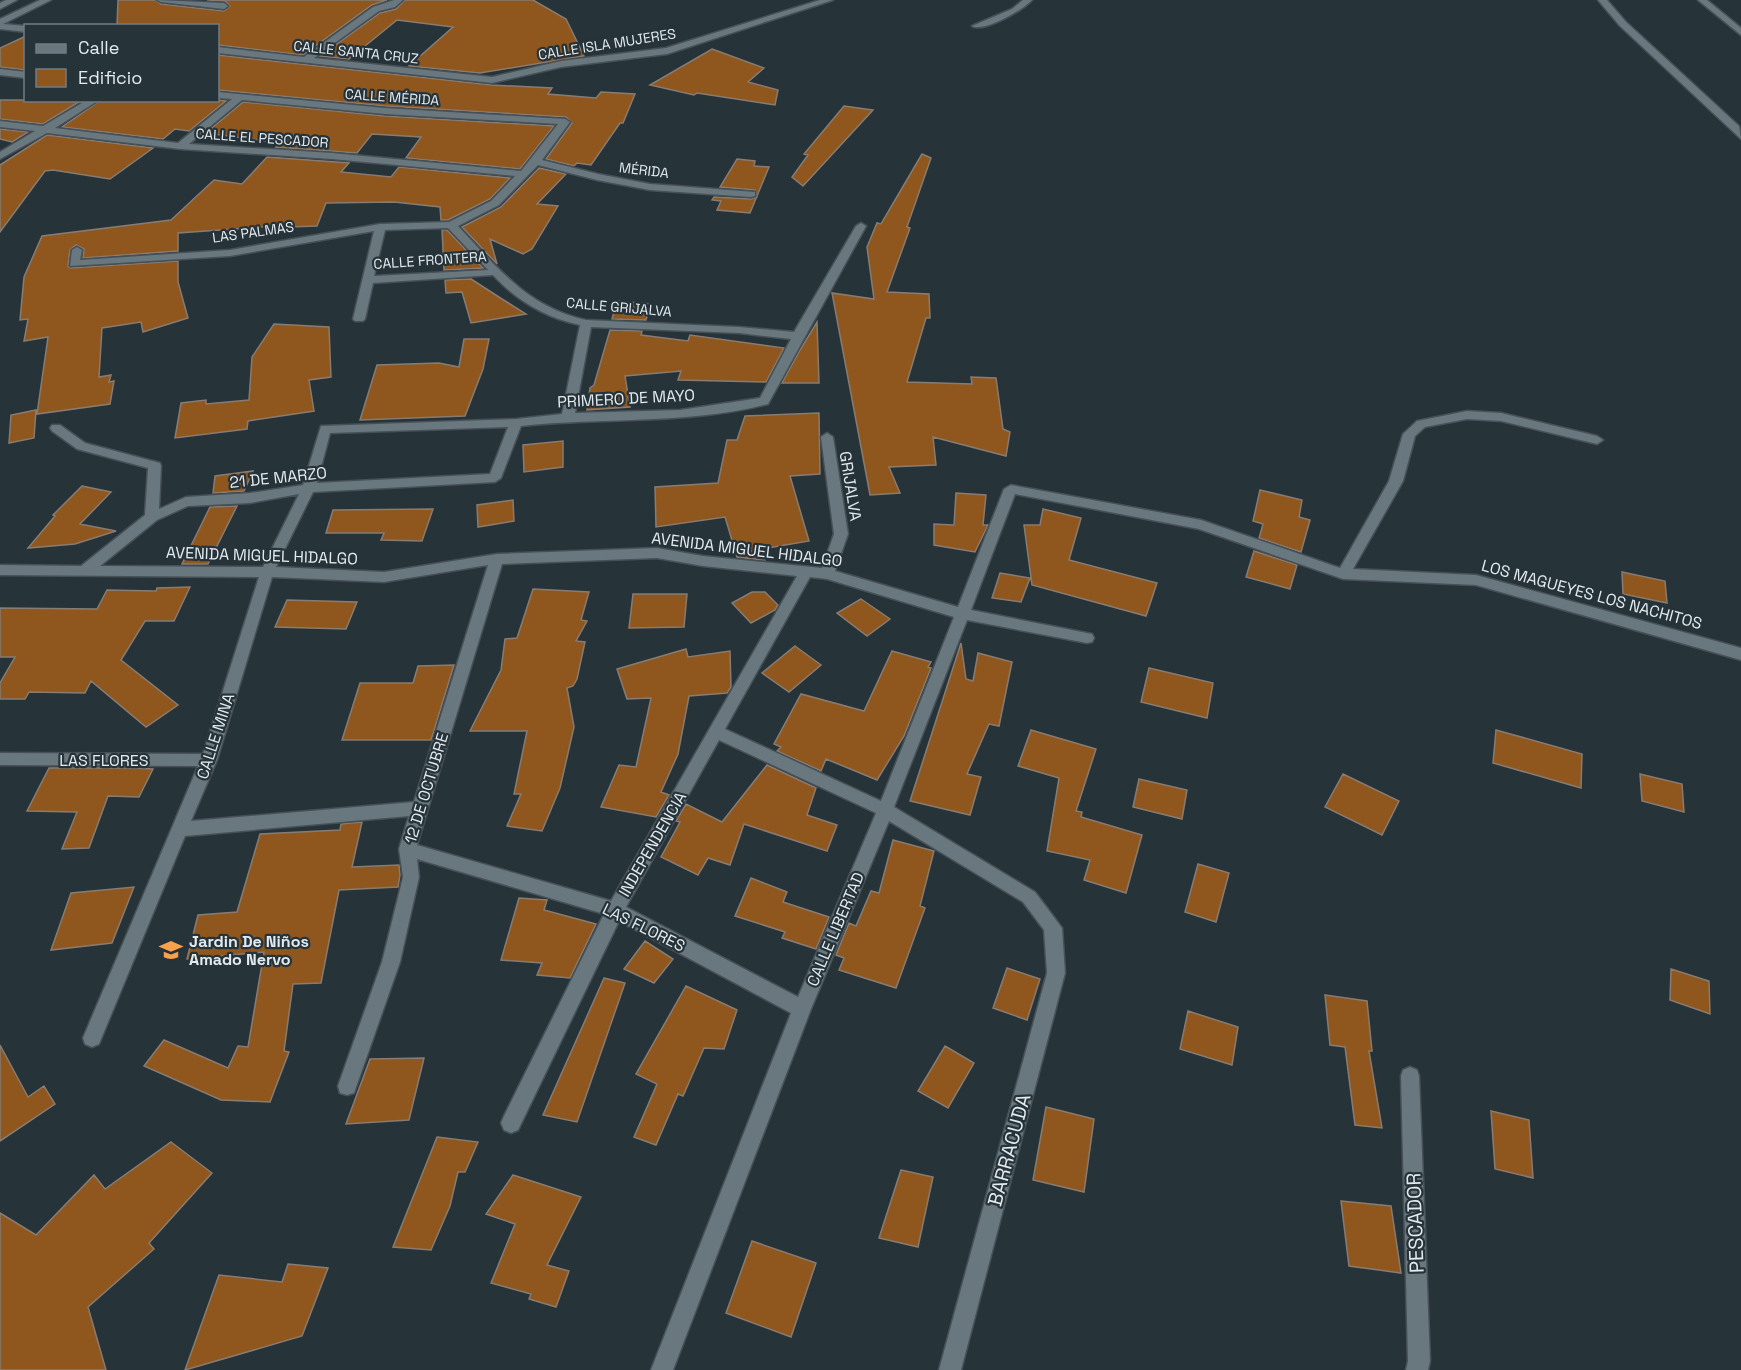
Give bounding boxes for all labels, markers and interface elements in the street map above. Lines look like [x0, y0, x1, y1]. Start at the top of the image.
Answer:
legend [24, 24, 219, 102]
street label: CALLE ISLA MUJERES [537, 24, 677, 64]
text: Calle [78, 36, 119, 59]
street label: CALLE SANTA CRUZ [293, 36, 419, 68]
text: Edificio [78, 66, 142, 89]
street label: CALLE MÉRIDA [344, 85, 440, 109]
street label: CALLE EL PESCADOR [195, 124, 329, 152]
street label: MÉRIDA [618, 158, 670, 182]
street label: LAS PALMAS [211, 217, 295, 247]
street label: CALLE FRONTERA [373, 247, 487, 273]
street label: CALLE GRIJALVA [565, 293, 673, 321]
street label: PRIMERO DE MAYO [557, 384, 695, 413]
street label: GRIJALVA [835, 450, 866, 522]
street label: 21 DE MARZO [228, 462, 328, 493]
street label: AVENIDA MIGUEL HIDALGO [650, 527, 844, 572]
street label: AVENIDA MIGUEL HIDALGO [166, 542, 358, 569]
street label: LOS MAGUEYES LOS NACHITOS [1479, 555, 1705, 634]
street label: CALLE MINA [192, 690, 239, 782]
street label: 12 DE OCTUBRE [400, 730, 453, 846]
street label: LAS FLORES [59, 750, 149, 771]
street label: INDEPENDENCIA [614, 788, 691, 901]
street label: CALLE LIBERTAD [802, 869, 869, 989]
street label: LAS FLORES [599, 898, 689, 957]
place label: Jardin De Niños Amado Nervo [189, 931, 309, 970]
school or university icon: Jardin De Niños Amado Nervo [158, 937, 184, 963]
street label: BARRACUDA [982, 1091, 1037, 1209]
street label: PESCADOR [1400, 1173, 1430, 1273]

